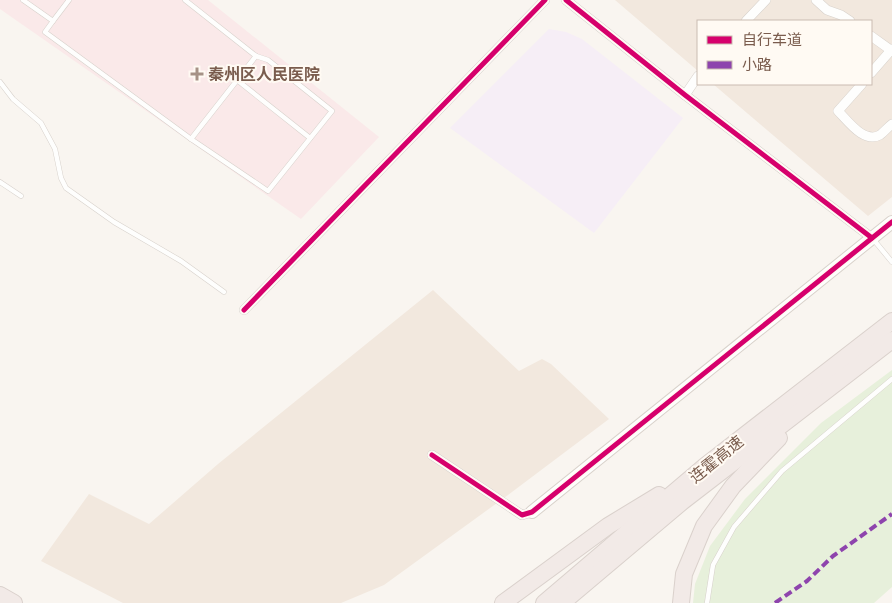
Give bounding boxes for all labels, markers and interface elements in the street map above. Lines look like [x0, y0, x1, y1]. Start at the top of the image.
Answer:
legend [697, 20, 872, 85]
text: 自行车道 [742, 30, 802, 48]
text: 小路 [742, 55, 772, 73]
place label: 秦州区人民医院 [208, 64, 320, 83]
marker: 秦州区人民医院 [190, 67, 204, 81]
street label: 连霍高速 [685, 431, 747, 486]

